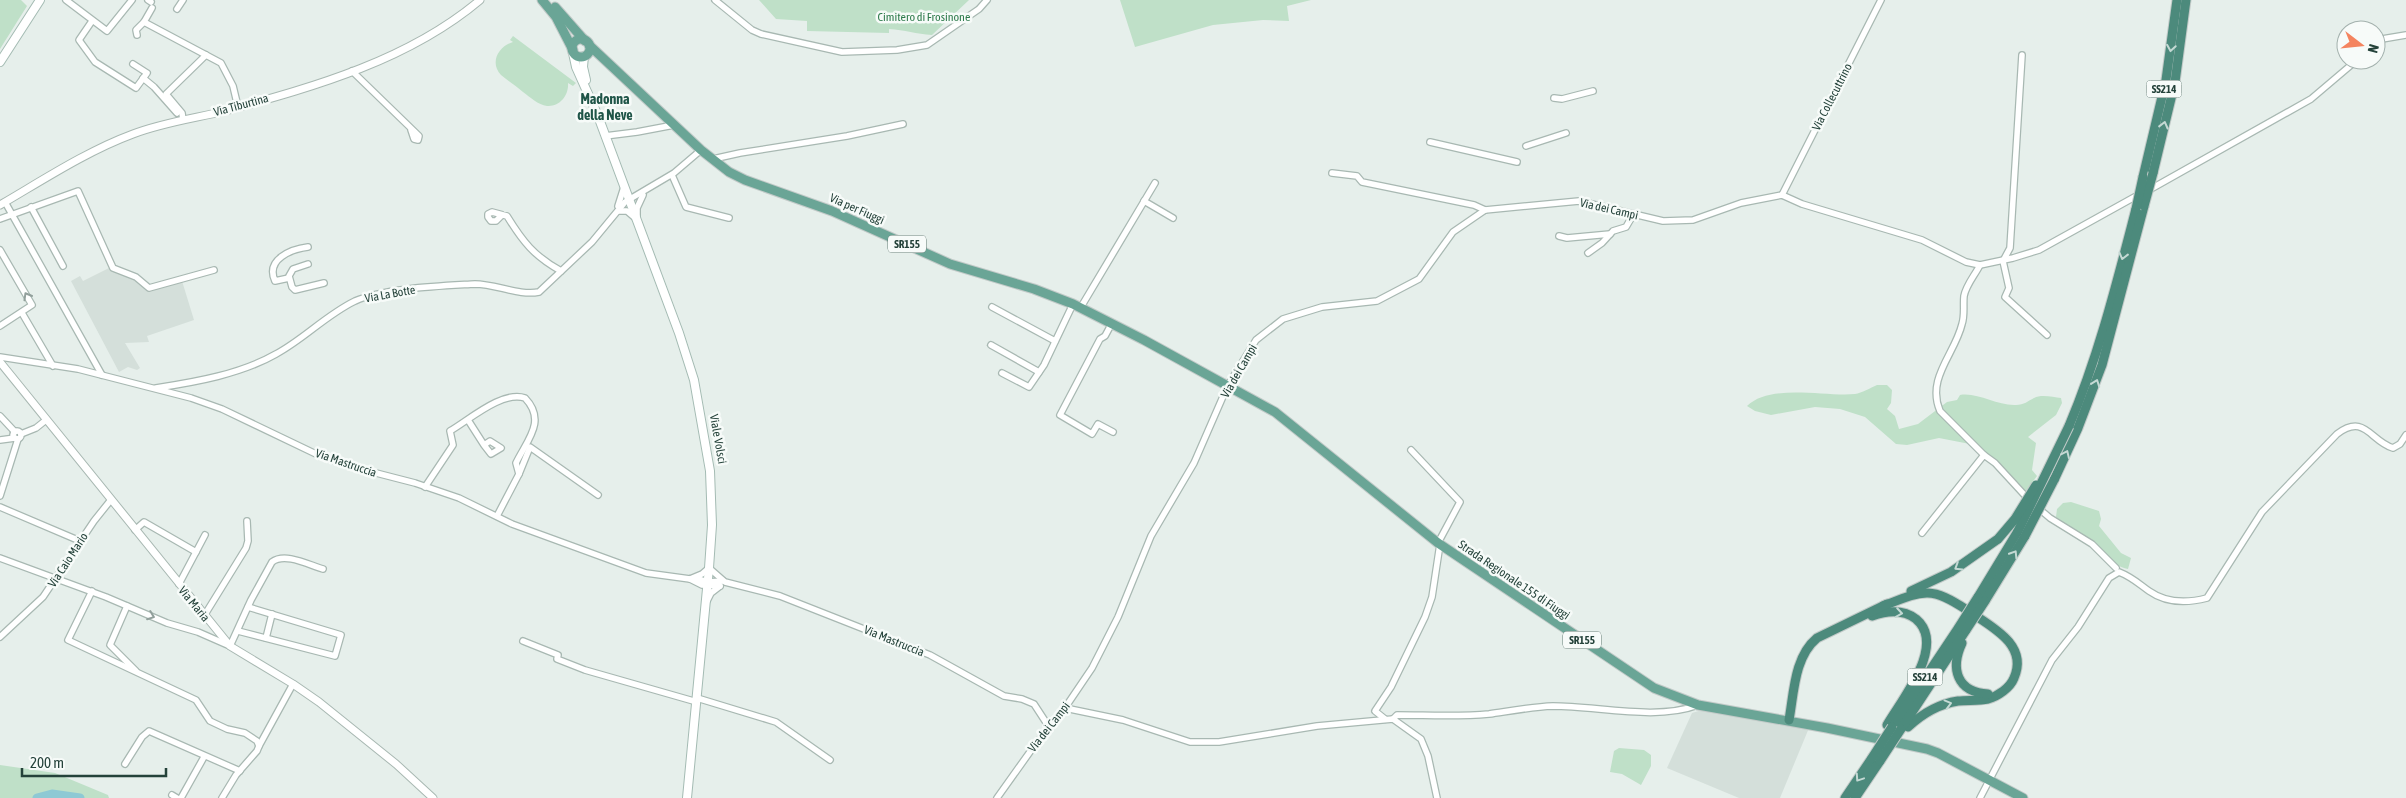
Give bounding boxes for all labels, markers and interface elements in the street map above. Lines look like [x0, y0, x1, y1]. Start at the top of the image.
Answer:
park label: Cimitero di Frosinone [878, 10, 970, 24]
north arrow [2336, 20, 2386, 70]
text: N [2365, 42, 2382, 55]
one-way arrow [2166, 45, 2177, 53]
street label: Via Collecuttrino [1809, 61, 1855, 133]
road number: SS214 [2146, 80, 2182, 98]
street label: Via Tiburtina [212, 91, 270, 119]
district label: Madonna della Neve [577, 91, 633, 123]
one-way arrow [2158, 121, 2169, 130]
street label: Via per Fiuggi [827, 191, 887, 227]
street label: Via dei Campi [1578, 195, 1640, 223]
road number: SR155 [888, 235, 926, 252]
one-way arrow [2119, 252, 2129, 260]
street label: Via La Botte [364, 283, 416, 305]
one-way arrow [23, 293, 33, 302]
street label: Via dei Campi [1218, 342, 1260, 400]
one-way arrow [2090, 379, 2100, 388]
street label: Viale Volsci [707, 413, 729, 465]
street label: Via Mastruccia [314, 446, 378, 480]
one-way arrow [2060, 450, 2070, 459]
street label: Via Caio Mario [45, 530, 91, 590]
street label: Strada Regionale 155 di Fiuggi [1455, 537, 1573, 623]
one-way arrow [2008, 550, 2018, 559]
one-way arrow [1955, 561, 1964, 570]
street label: Via Maria [176, 584, 212, 624]
one-way arrow [1896, 607, 1904, 618]
one-way arrow [146, 610, 155, 620]
street label: Via Mastruccia [862, 623, 926, 659]
road number: SR155 [1563, 632, 1601, 648]
road number: SS214 [1908, 669, 1942, 686]
street label: Via dei Campi [1025, 699, 1073, 755]
one-way arrow [1943, 699, 1952, 710]
scale bar [22, 746, 166, 778]
text: 200 m [30, 754, 64, 771]
one-way arrow [1856, 772, 1865, 782]

